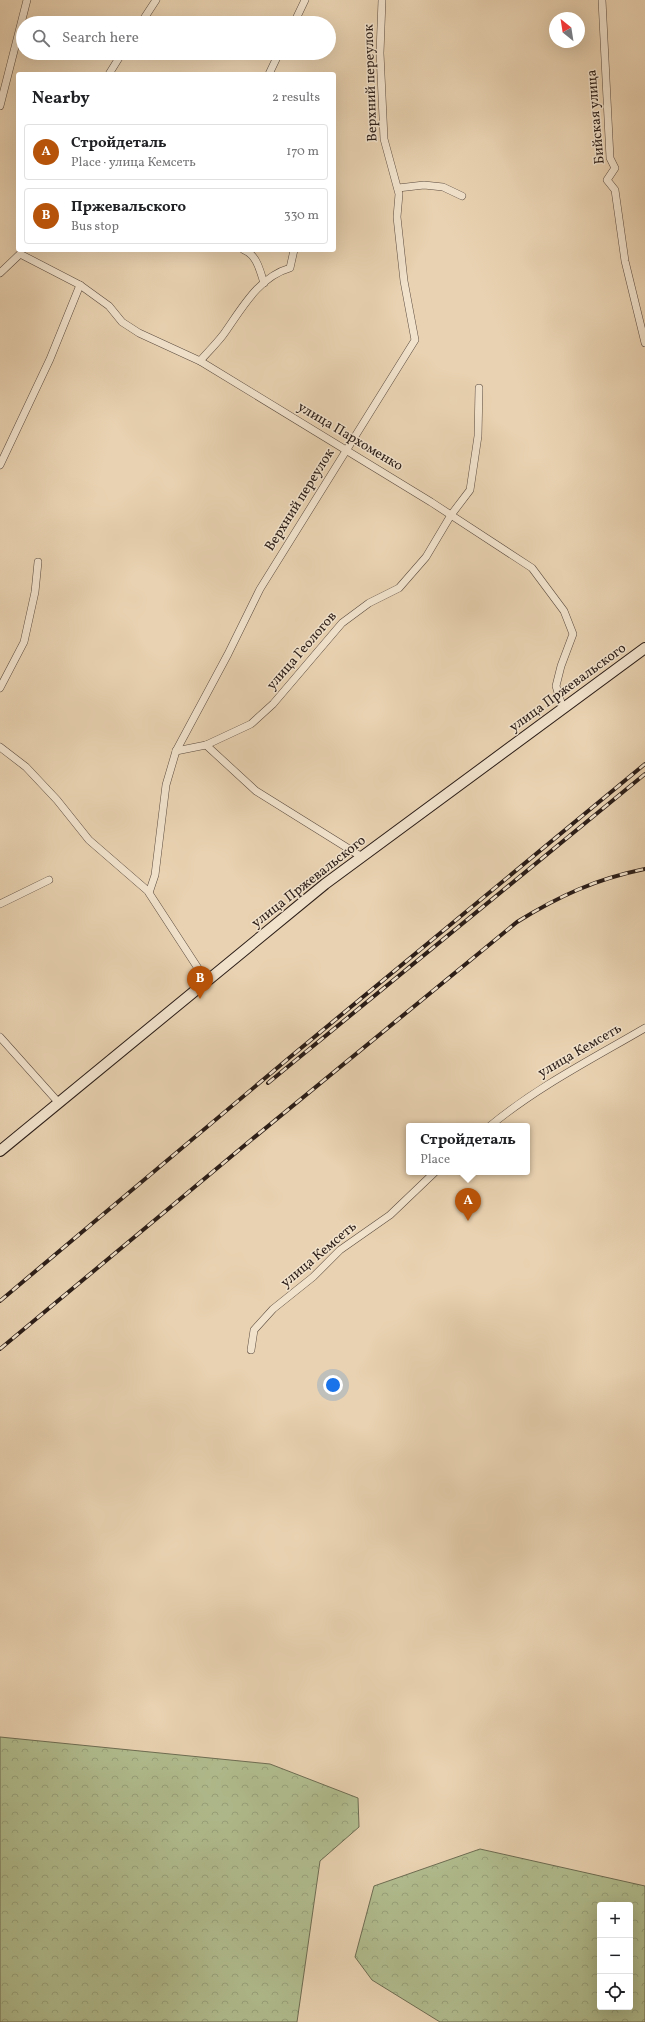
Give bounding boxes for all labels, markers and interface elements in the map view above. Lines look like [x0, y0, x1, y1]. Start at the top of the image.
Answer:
north arrow [549, 12, 585, 48]
search box [16, 16, 336, 60]
street label: Верхний переулок [359, 23, 383, 142]
icon: search [30, 27, 52, 49]
text: Search here [62, 28, 139, 49]
street label: Бийская улица [582, 69, 610, 165]
text: Nearby [32, 87, 90, 110]
text: 2 results [272, 89, 320, 107]
text: Стройдеталь [71, 133, 167, 154]
text: A [41, 143, 51, 161]
text: 170 m [286, 143, 319, 161]
text: Place · улица Кемсеть [71, 154, 196, 172]
text: Пржевальского [71, 197, 186, 218]
text: B [42, 207, 50, 225]
text: 330 m [284, 207, 319, 225]
text: Bus stop [71, 218, 119, 236]
street label: улица Пархоменко [294, 398, 406, 476]
street label: Верхний переулок [261, 445, 340, 555]
street label: улица Геологов [263, 608, 341, 694]
street label: улица Пржевальского [506, 639, 630, 737]
street label: улица Пржевальского [248, 831, 370, 933]
pin: B [187, 966, 213, 999]
street label: улица Кемсеть [535, 1019, 625, 1083]
popup [406, 1123, 530, 1175]
text: Стройдеталь [420, 1130, 516, 1151]
text: Place [420, 1151, 450, 1169]
pin: A [455, 1188, 481, 1221]
street label: улица Кемсеть [277, 1218, 361, 1292]
your location [323, 1375, 343, 1395]
map controls [597, 1902, 633, 2010]
button: + [597, 1902, 633, 1938]
button: − [597, 1938, 633, 1974]
button: locate [597, 1974, 633, 2010]

